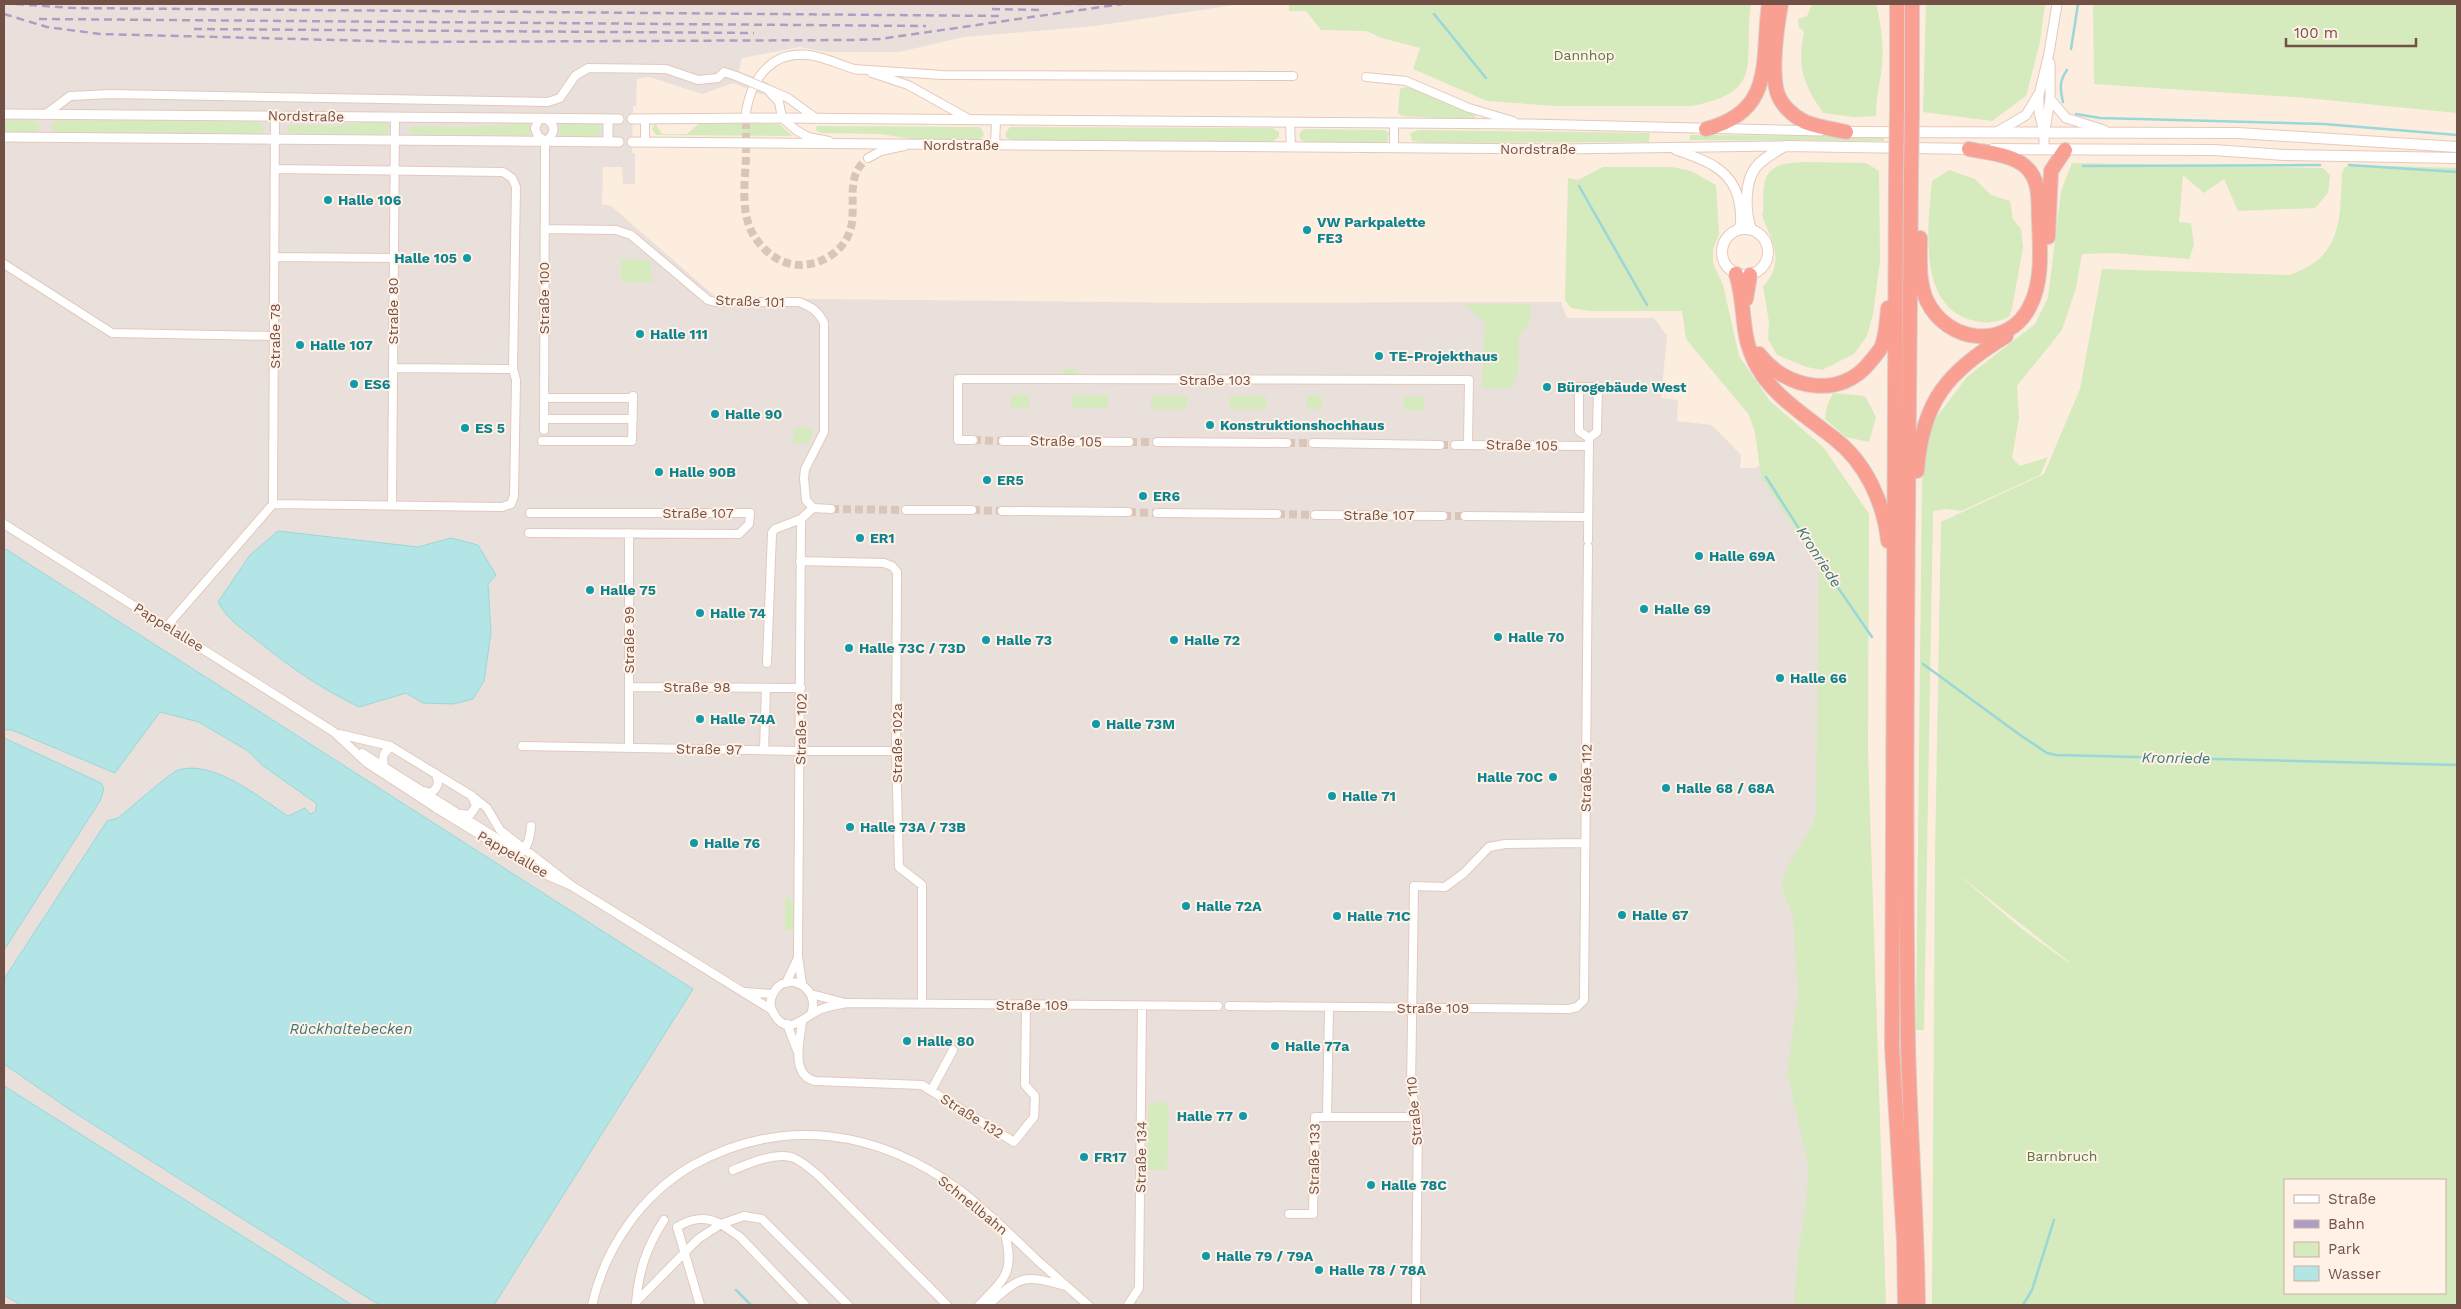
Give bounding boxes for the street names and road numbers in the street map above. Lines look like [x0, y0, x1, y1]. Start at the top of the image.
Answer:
street label: Nordstraße [268, 107, 344, 125]
street label: Nordstraße [923, 137, 999, 153]
street label: Nordstraße [1500, 141, 1576, 157]
street label: Straße 100 [536, 262, 552, 334]
street label: Straße 80 [385, 277, 401, 345]
street label: Straße 101 [715, 292, 785, 310]
street label: Straße 78 [267, 303, 283, 369]
street label: Straße 103 [1179, 372, 1251, 388]
street label: Straße 105 [1030, 432, 1102, 450]
street label: Straße 105 [1486, 436, 1558, 454]
street label: Straße 107 [662, 505, 734, 521]
street label: Straße 107 [1343, 507, 1415, 523]
street label: Pappelallee [131, 599, 207, 655]
street label: Straße 99 [621, 606, 637, 674]
street label: Straße 98 [663, 679, 731, 695]
street label: Straße 102 [792, 693, 810, 765]
street label: Straße 102a [889, 703, 905, 783]
street label: Straße 97 [676, 740, 742, 758]
street label: Straße 112 [1577, 744, 1595, 812]
street label: Pappelallee [475, 827, 551, 881]
street label: Straße 109 [996, 997, 1068, 1013]
street label: Straße 109 [1397, 1000, 1469, 1016]
street label: Straße 110 [1403, 1076, 1425, 1146]
street label: Straße 132 [938, 1090, 1006, 1142]
street label: Straße 134 [1132, 1121, 1150, 1193]
street label: Straße 133 [1305, 1123, 1323, 1195]
street label: Schnellbahn [935, 1172, 1011, 1238]

